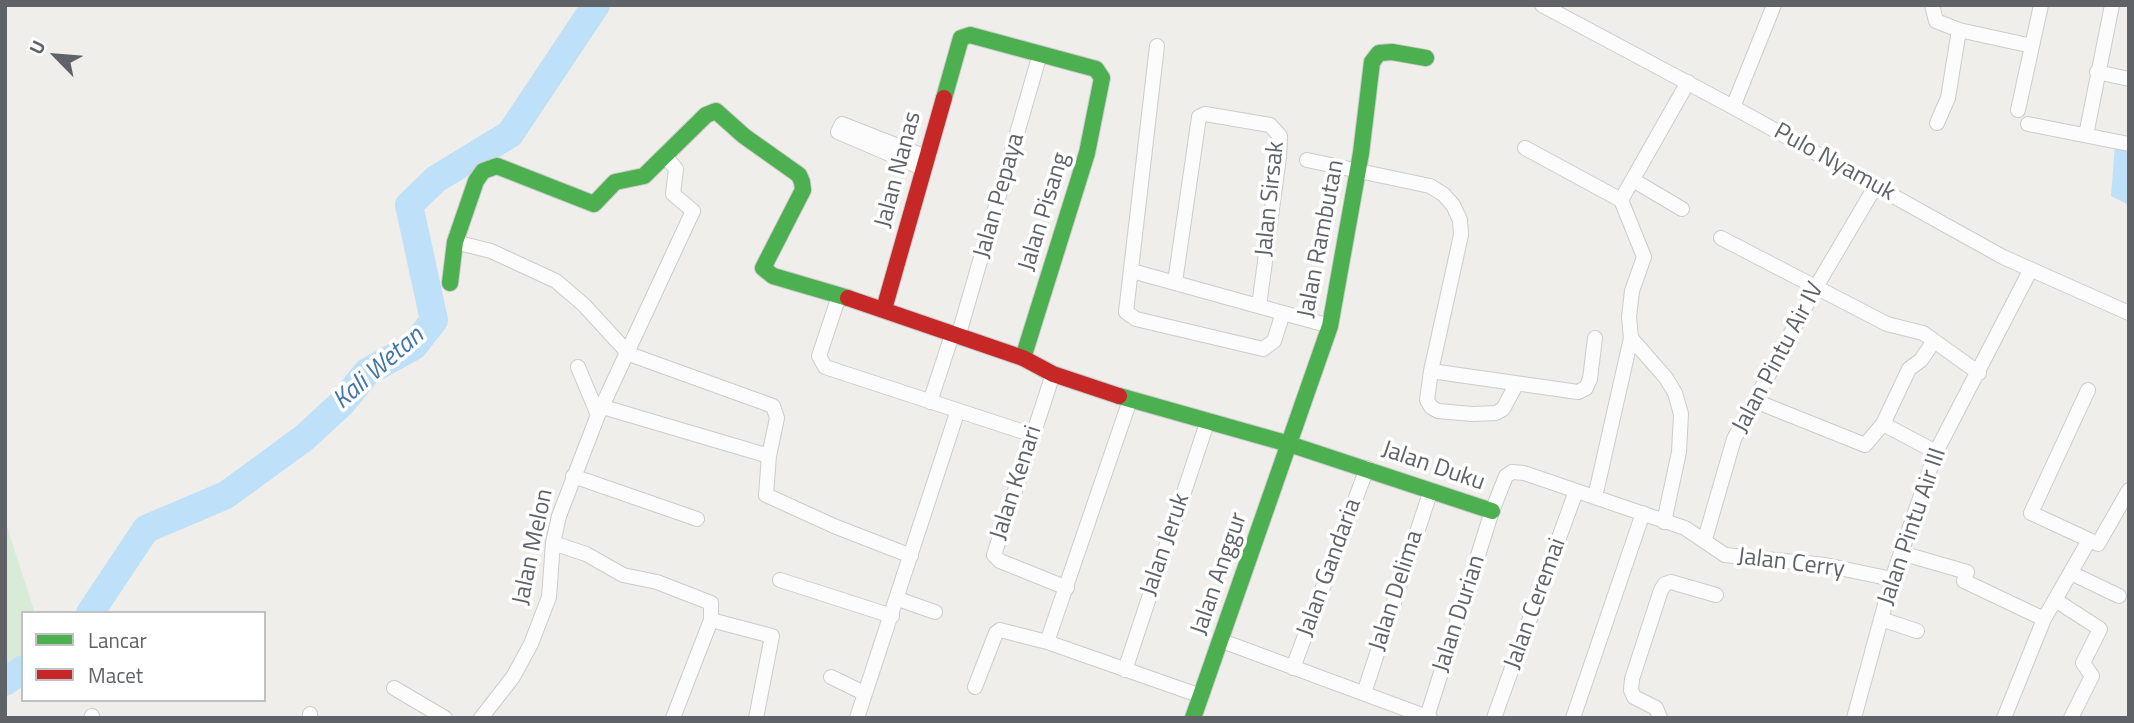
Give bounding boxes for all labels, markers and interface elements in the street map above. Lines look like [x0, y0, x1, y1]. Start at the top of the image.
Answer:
north arrow [21, 21, 91, 91]
text: U [21, 35, 52, 59]
street label: Jalan Nanas [870, 109, 928, 231]
street label: Pulo Nyamuk [1768, 118, 1900, 208]
street label: Jalan Pepaya [968, 130, 1032, 262]
street label: Jalan Sirsak [1251, 140, 1291, 258]
street label: Jalan Pisang [1013, 149, 1077, 275]
street label: Jalan Rambutan [1293, 158, 1351, 320]
street label: Jalan Pintu Air IV [1727, 278, 1831, 438]
water label: Kali Wetan [327, 321, 431, 417]
street label: Jalan Kenari [985, 422, 1049, 544]
street label: Jalan Duku [1378, 436, 1488, 498]
street label: Jalan Pintu Air III [1873, 445, 1953, 609]
street label: Jalan Melon [508, 486, 560, 608]
street label: Jalan Jeruk [1135, 490, 1197, 600]
street label: Jalan Gandaria [1292, 495, 1368, 641]
street label: Jalan Anggur [1186, 509, 1254, 639]
street label: Jalan Delima [1364, 527, 1430, 655]
street label: Jalan Ceremai [1499, 535, 1573, 673]
street label: Jalan Cerry [1736, 543, 1846, 585]
street label: Jalan Durian [1428, 552, 1492, 676]
legend [21, 611, 266, 702]
text: Lancar [88, 624, 147, 656]
text: Macet [88, 659, 143, 691]

